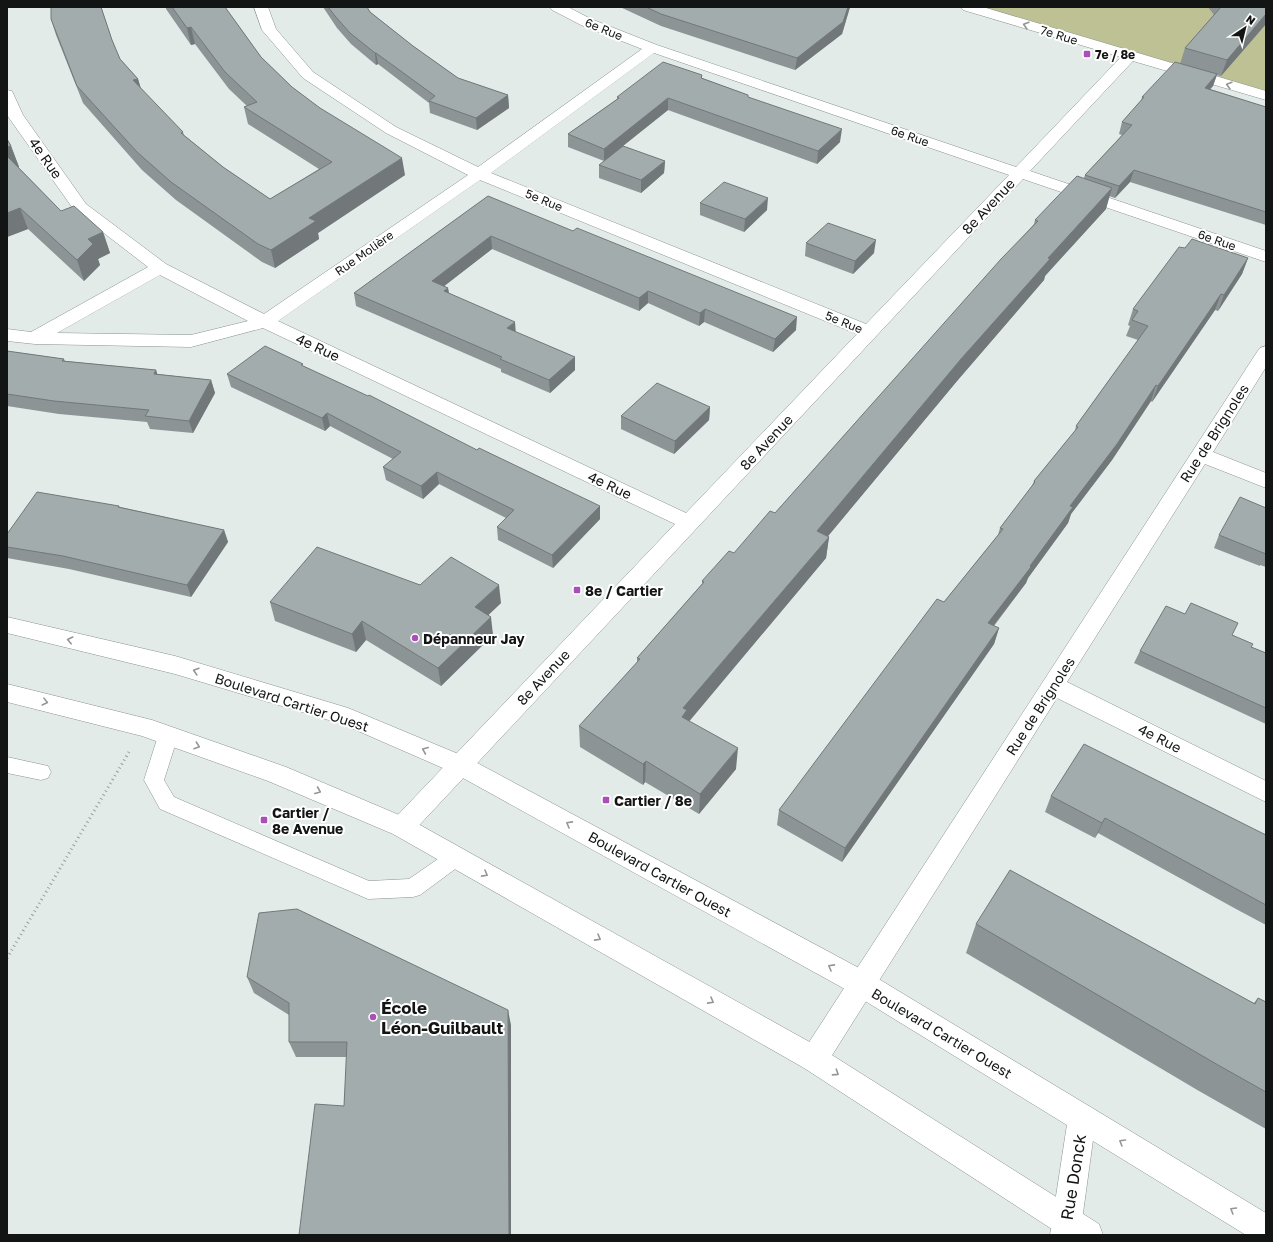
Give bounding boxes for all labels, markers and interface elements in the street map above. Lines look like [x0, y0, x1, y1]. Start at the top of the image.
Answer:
north arrow [1225, 8, 1265, 48]
text: N [1244, 12, 1258, 27]
street label: 6e Rue [583, 15, 625, 43]
one-way arrow [1022, 21, 1029, 30]
street label: 7e Rue [1038, 22, 1080, 48]
place label: 7e / 8e [1095, 47, 1135, 62]
marker: 7e / 8e [1082, 49, 1092, 59]
one-way arrow [1225, 81, 1232, 90]
street label: 6e Rue [889, 122, 931, 150]
street label: 4e Rue [26, 134, 66, 182]
street label: 8e Avenue [958, 175, 1018, 237]
street label: 5e Rue [523, 186, 565, 214]
street label: 6e Rue [1196, 226, 1238, 254]
street label: Rue Molière [332, 227, 396, 279]
street label: 5e Rue [823, 308, 865, 336]
street label: 4e Rue [294, 330, 342, 364]
street label: Rue de Brignoles [1176, 381, 1252, 485]
street label: 8e Avenue [736, 411, 796, 473]
street label: 4e Rue [586, 468, 634, 502]
place label: 8e / Cartier [585, 582, 663, 599]
marker: 8e / Cartier [572, 585, 582, 595]
place label: Dépanneur Jay [423, 630, 525, 647]
marker: Dépanneur Jay [410, 633, 420, 643]
one-way arrow [67, 636, 74, 645]
street label: 8e Avenue [513, 646, 573, 708]
street label: Rue de Brignoles [1002, 654, 1078, 758]
one-way arrow [193, 667, 200, 676]
street label: Boulevard Cartier Ouest [213, 669, 371, 735]
one-way arrow [41, 697, 48, 706]
street label: 4e Rue [1136, 720, 1184, 756]
one-way arrow [193, 741, 200, 750]
one-way arrow [421, 746, 428, 754]
one-way arrow [314, 786, 322, 794]
place label: Cartier / 8e [614, 792, 692, 809]
marker: Cartier / 8e [601, 795, 611, 805]
place label: Cartier / 8e Avenue [272, 804, 343, 837]
marker: Cartier / 8e Avenue [259, 815, 269, 825]
one-way arrow [566, 821, 573, 829]
street label: Boulevard Cartier Ouest [586, 828, 734, 920]
one-way arrow [480, 869, 488, 877]
one-way arrow [594, 933, 601, 940]
one-way arrow [827, 964, 835, 971]
street label: Boulevard Cartier Ouest [869, 984, 1015, 1082]
place label: École Léon-Guilbault [381, 997, 503, 1038]
one-way arrow [707, 997, 714, 1004]
marker: École Léon-Guilbault [368, 1012, 378, 1022]
one-way arrow [832, 1069, 839, 1076]
street label: Rue Donck [1056, 1132, 1090, 1222]
one-way arrow [1119, 1139, 1126, 1147]
one-way arrow [1230, 1207, 1237, 1214]

